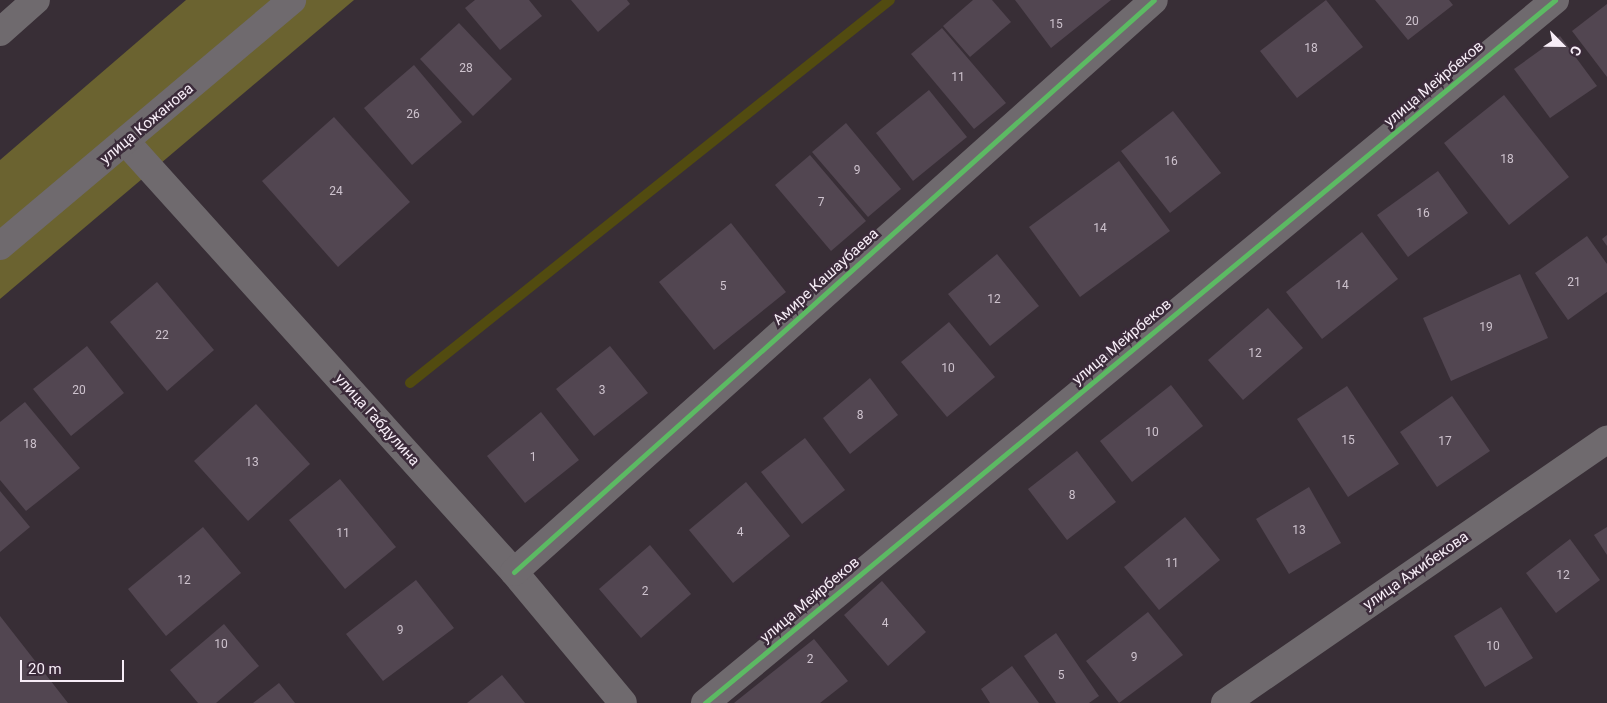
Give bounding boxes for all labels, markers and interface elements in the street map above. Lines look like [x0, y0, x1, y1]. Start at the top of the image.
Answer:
house number: 20 [1405, 15, 1419, 29]
house number: 15 [1049, 18, 1063, 32]
north arrow [1537, 20, 1587, 70]
street label: улица Мейрбеков [1381, 37, 1487, 131]
house number: 18 [1304, 42, 1318, 56]
text: С [1567, 44, 1585, 58]
house number: 28 [459, 62, 473, 76]
house number: 11 [951, 71, 965, 85]
street label: улица Кожанова [97, 80, 197, 168]
house number: 26 [406, 108, 420, 122]
house number: 18 [1500, 153, 1514, 167]
house number: 16 [1164, 155, 1178, 169]
house number: 9 [854, 164, 860, 178]
house number: 24 [329, 185, 343, 199]
house number: 7 [818, 196, 824, 210]
house number: 16 [1416, 207, 1430, 221]
house number: 14 [1093, 222, 1107, 236]
street label: Амире Кашаубаева [769, 225, 883, 329]
house number: 21 [1567, 276, 1581, 290]
house number: 14 [1335, 279, 1349, 293]
house number: 5 [720, 280, 726, 294]
house number: 12 [987, 293, 1001, 307]
street label: улица Мейрбеков [1069, 295, 1175, 389]
house number: 19 [1479, 321, 1493, 335]
house number: 22 [155, 329, 169, 343]
house number: 12 [1248, 347, 1262, 361]
house number: 10 [941, 362, 955, 376]
street label: улица Габдулина [331, 370, 423, 470]
house number: 20 [72, 384, 86, 398]
house number: 3 [599, 384, 605, 398]
house number: 8 [857, 409, 863, 423]
house number: 10 [1145, 426, 1159, 440]
house number: 15 [1341, 434, 1355, 448]
house number: 17 [1438, 435, 1452, 449]
house number: 18 [23, 438, 37, 452]
house number: 1 [530, 451, 536, 465]
house number: 13 [245, 456, 259, 470]
house number: 8 [1069, 489, 1075, 503]
house number: 13 [1292, 524, 1306, 538]
house number: 4 [737, 526, 743, 540]
house number: 11 [336, 527, 350, 541]
street label: улица Ажибекова [1360, 528, 1472, 614]
street label: улица Мейрбеков [757, 553, 863, 647]
house number: 11 [1165, 557, 1179, 571]
house number: 12 [1556, 569, 1570, 583]
house number: 12 [177, 574, 191, 588]
house number: 2 [642, 585, 648, 599]
house number: 4 [882, 617, 888, 631]
house number: 9 [397, 624, 403, 638]
house number: 10 [214, 638, 228, 652]
house number: 10 [1486, 640, 1500, 654]
scale bar [22, 650, 126, 682]
house number: 9 [1131, 651, 1137, 665]
house number: 2 [807, 653, 813, 667]
text: 20 m [28, 660, 62, 678]
house number: 5 [1058, 669, 1064, 683]

